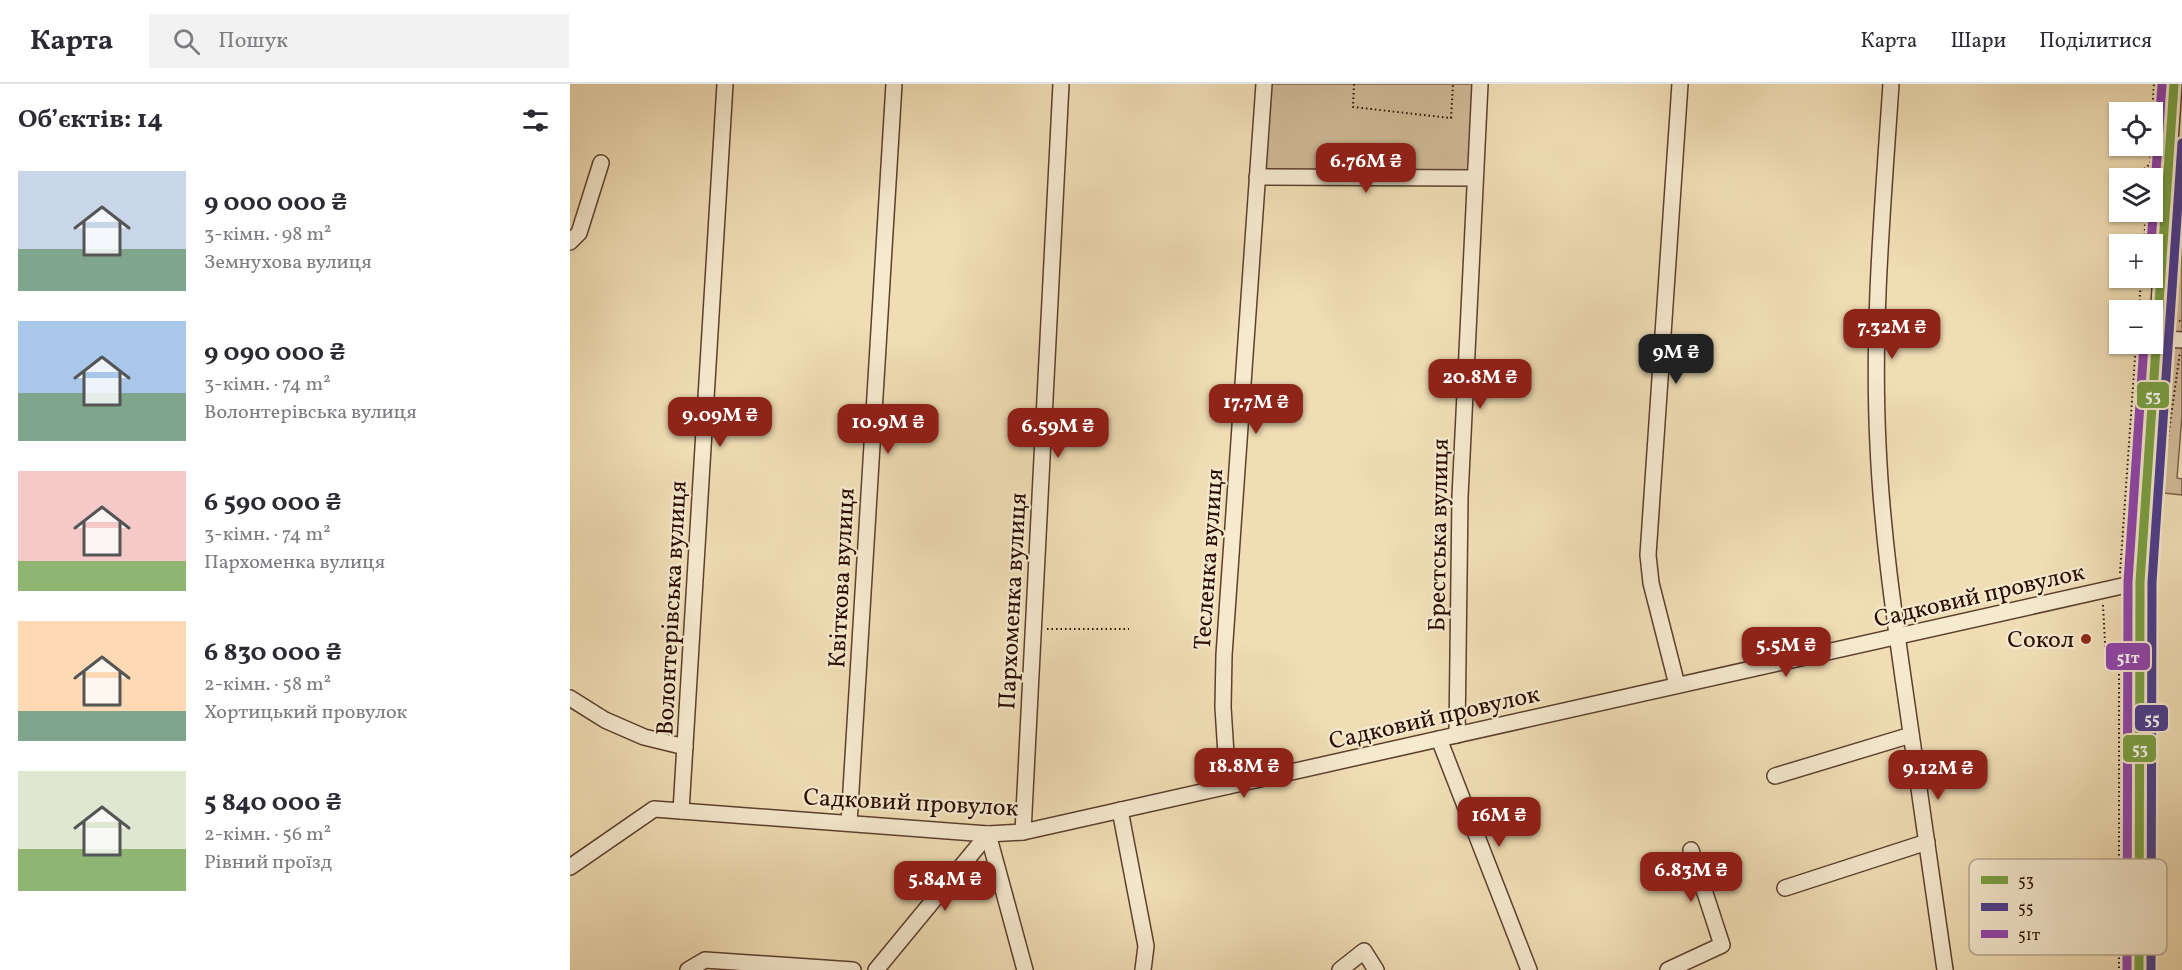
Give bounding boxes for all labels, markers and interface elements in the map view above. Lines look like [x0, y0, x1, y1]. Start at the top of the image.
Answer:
search box [149, 14, 569, 68]
text: Карта [30, 22, 113, 61]
icon: search [170, 25, 203, 58]
text: Пошук [218, 26, 288, 57]
text: Карта [1860, 27, 1917, 56]
text: Шари [1950, 27, 2006, 56]
text: Поділитися [2039, 27, 2152, 56]
text: Об’єктів: 14 [18, 102, 163, 138]
map controls [2109, 102, 2163, 354]
button: locate [2109, 102, 2163, 156]
icon: filters [519, 104, 552, 137]
pin: 6.76M ₴ [1311, 143, 1421, 194]
text: 6.76M ₴ [1330, 148, 1402, 176]
button: layers [2109, 168, 2163, 222]
text: 9 000 000 ₴ [204, 185, 347, 221]
icon: home [66, 195, 138, 267]
text: 3-кімн. · 98 m² [204, 221, 331, 249]
button: + [2109, 234, 2163, 288]
text: Земнухова вулиця [204, 249, 372, 277]
button: − [2109, 300, 2163, 354]
pin: 7.32M ₴ [1837, 309, 1947, 360]
text: 7.32M ₴ [1857, 314, 1927, 342]
pin: 9M ₴ [1640, 334, 1712, 385]
text: 9 090 000 ₴ [204, 335, 346, 371]
text: 9M ₴ [1653, 339, 1699, 367]
icon: home [66, 345, 138, 417]
pin: 20.8M ₴ [1425, 359, 1535, 410]
text: 20.8M ₴ [1442, 364, 1518, 392]
text: 3-кімн. · 74 m² [204, 371, 331, 399]
line badge: 53 [2136, 381, 2170, 409]
pin: 17.7M ₴ [1201, 384, 1311, 435]
text: 53 [2145, 386, 2161, 408]
text: 17.7M ₴ [1223, 389, 1289, 417]
pin: 9.09M ₴ [665, 397, 775, 448]
text: Волонтерівська вулиця [204, 399, 417, 427]
text: 9.09M ₴ [682, 402, 758, 430]
pin: 10.9M ₴ [833, 404, 943, 455]
pin: 6.59M ₴ [1003, 408, 1113, 459]
text: 10.9M ₴ [852, 409, 924, 437]
text: 6.59M ₴ [1022, 413, 1094, 441]
street label: Брестська вулиця [1421, 438, 1459, 632]
street label: Тесленка вулиця [1187, 467, 1233, 651]
street label: Волонтерівська вулиця [649, 480, 697, 736]
text: 6 590 000 ₴ [204, 485, 342, 521]
street label: Квіткова вулиця [821, 487, 865, 669]
street label: Пархоменка вулиця [991, 492, 1037, 710]
icon: home [66, 495, 138, 567]
text: 3-кімн. · 74 m² [204, 521, 331, 549]
text: Пархоменка вулиця [204, 549, 385, 577]
street label: Садковий провулок [1871, 556, 2088, 638]
place label: Сокол [2007, 624, 2074, 658]
pin: 5.5M ₴ [1737, 627, 1835, 678]
text: 5.5M ₴ [1756, 632, 1816, 660]
marker: Сокол [2079, 632, 2093, 646]
text: 6 830 000 ₴ [204, 635, 342, 671]
line badge: 51т [2105, 642, 2151, 671]
icon: home [66, 645, 138, 717]
text: 51т [2117, 648, 2140, 670]
text: 2-кімн. · 58 m² [204, 671, 331, 699]
street label: Садковий провулок [1326, 678, 1543, 760]
text: Хортицький провулок [204, 699, 407, 727]
line badge: 55 [2134, 704, 2169, 732]
text: 55 [2144, 709, 2160, 731]
line badge: 53 [2122, 734, 2157, 763]
text: 53 [2132, 739, 2148, 761]
pin: 18.8M ₴ [1189, 748, 1299, 799]
pin: 9.12M ₴ [1883, 750, 1993, 801]
text: 18.8M ₴ [1208, 753, 1280, 781]
text: 9.12M ₴ [1902, 755, 1974, 783]
street label: Садковий провулок [803, 781, 1019, 827]
text: 5 840 000 ₴ [204, 785, 342, 821]
icon: home [66, 795, 138, 867]
pin: 16M ₴ [1457, 797, 1541, 848]
text: 16M ₴ [1472, 802, 1526, 830]
text: 2-кімн. · 56 m² [204, 821, 331, 849]
text: Рівний проїзд [204, 849, 332, 877]
pin: 6.83M ₴ [1636, 852, 1746, 903]
text: 6.83M ₴ [1654, 857, 1728, 885]
legend [1969, 859, 2167, 955]
pin: 5.84M ₴ [890, 861, 1000, 912]
text: 5.84M ₴ [908, 866, 982, 894]
text: 53 [2018, 871, 2034, 893]
text: 55 [2018, 898, 2033, 920]
text: 51т [2018, 925, 2040, 947]

